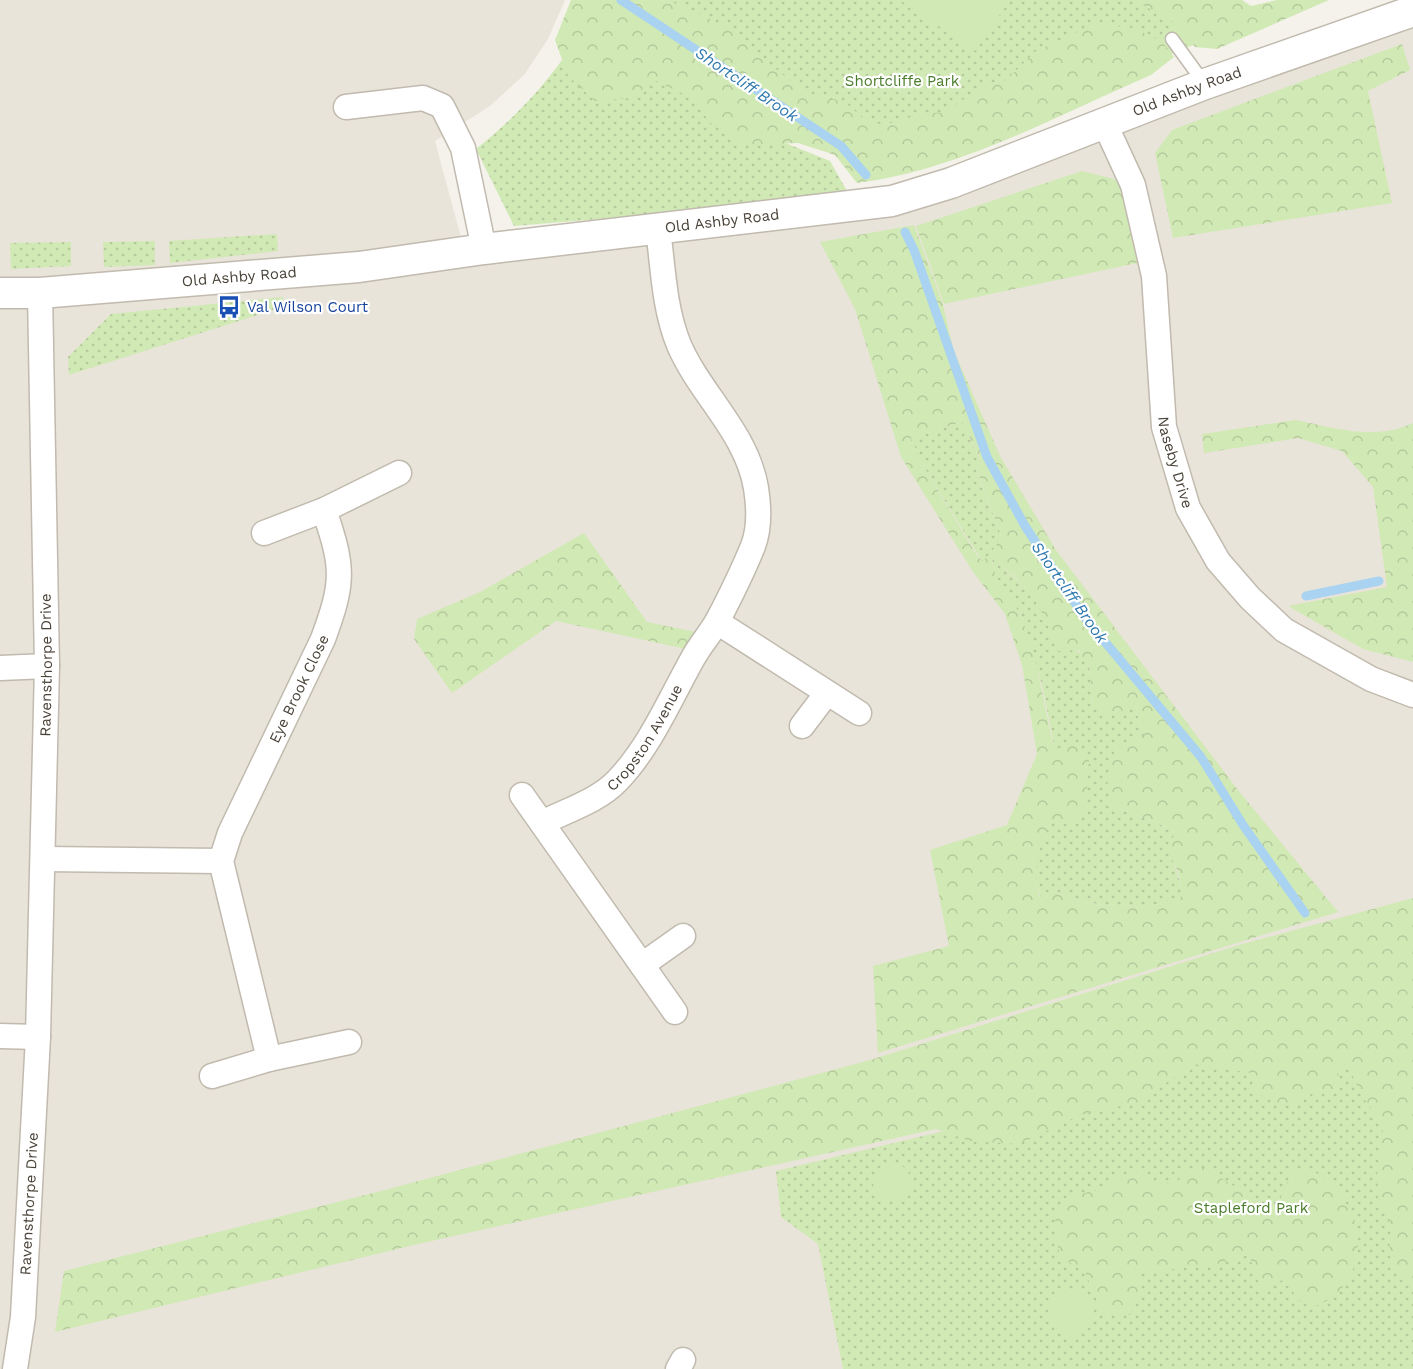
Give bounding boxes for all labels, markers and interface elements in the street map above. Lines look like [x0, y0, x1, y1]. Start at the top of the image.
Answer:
water label: Shortcliff Brook [692, 43, 803, 126]
street label: Old Ashby Road [1130, 63, 1244, 120]
park label: Shortcliffe Park [845, 72, 960, 90]
street label: Old Ashby Road [664, 205, 780, 237]
street label: Old Ashby Road [181, 263, 297, 290]
bus stop icon: Val Wilson Court [216, 294, 242, 320]
place label: Val Wilson Court [247, 298, 369, 316]
street label: Naseby Drive [1154, 416, 1197, 511]
water label: Shortcliff Brook [1028, 538, 1112, 648]
street label: Ravensthorpe Drive [36, 593, 56, 737]
street label: Eye Brook Close [265, 632, 333, 746]
street label: Cropston Avenue [603, 681, 686, 795]
street label: Ravensthorpe Drive [16, 1132, 42, 1276]
park label: Stapleford Park [1194, 1199, 1309, 1217]

